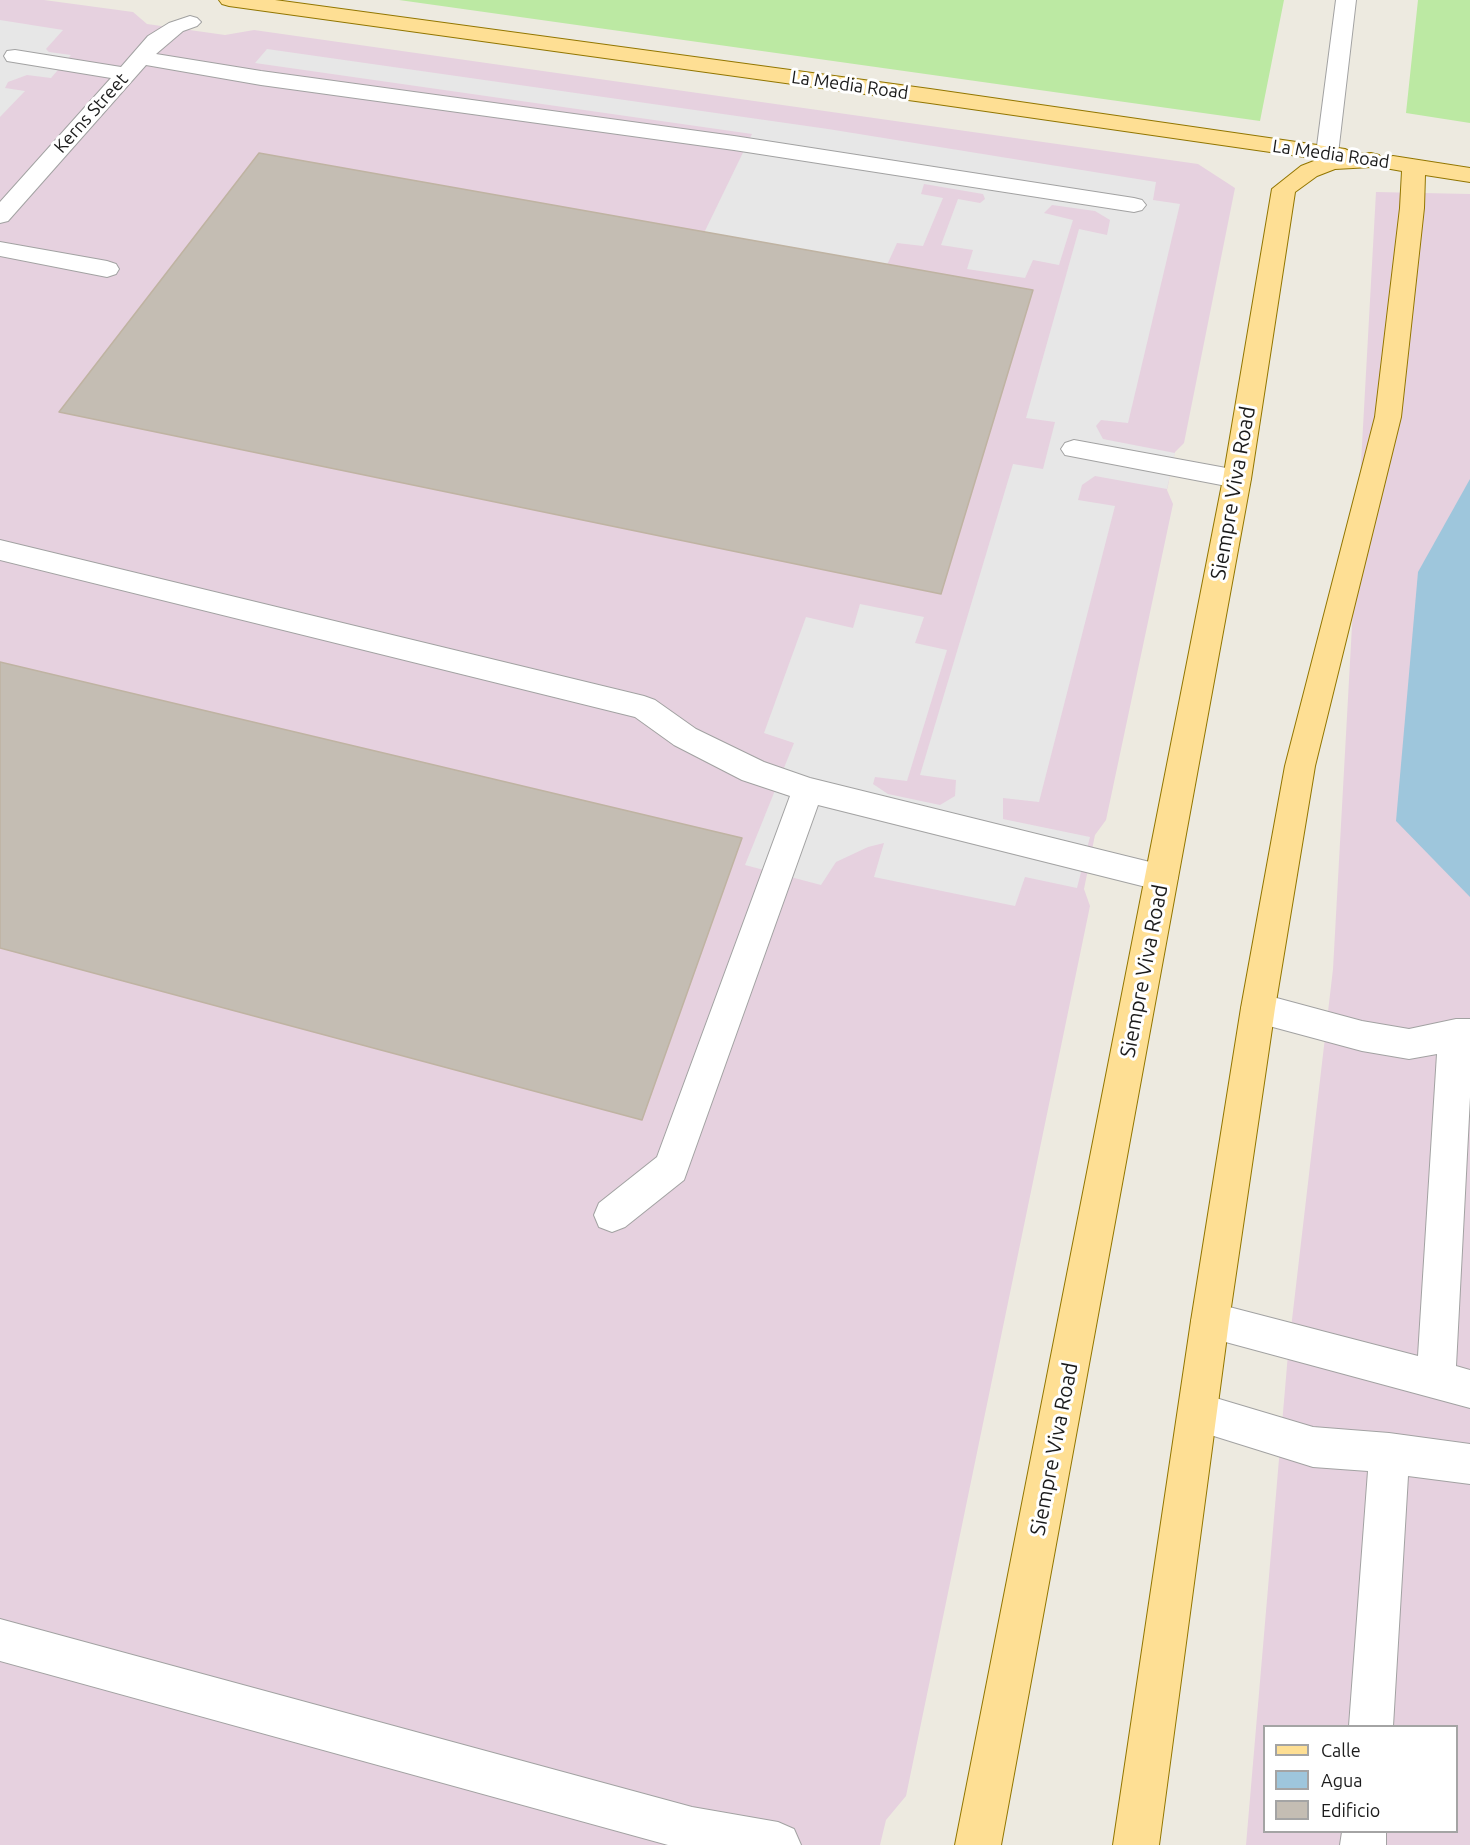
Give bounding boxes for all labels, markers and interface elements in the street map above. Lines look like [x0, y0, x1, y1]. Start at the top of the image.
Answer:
street label: La Media Road [790, 66, 910, 104]
street label: Kerns Street [50, 69, 132, 157]
street label: La Media Road [1271, 135, 1391, 173]
street label: Siempre Viva Road [1205, 404, 1261, 582]
street label: Siempre Viva Road [1115, 882, 1173, 1060]
street label: Siempre Viva Road [1025, 1360, 1083, 1538]
legend [1263, 1725, 1458, 1833]
text: Calle [1321, 1740, 1361, 1760]
text: Agua [1321, 1770, 1363, 1790]
text: Edificio [1321, 1800, 1380, 1820]

